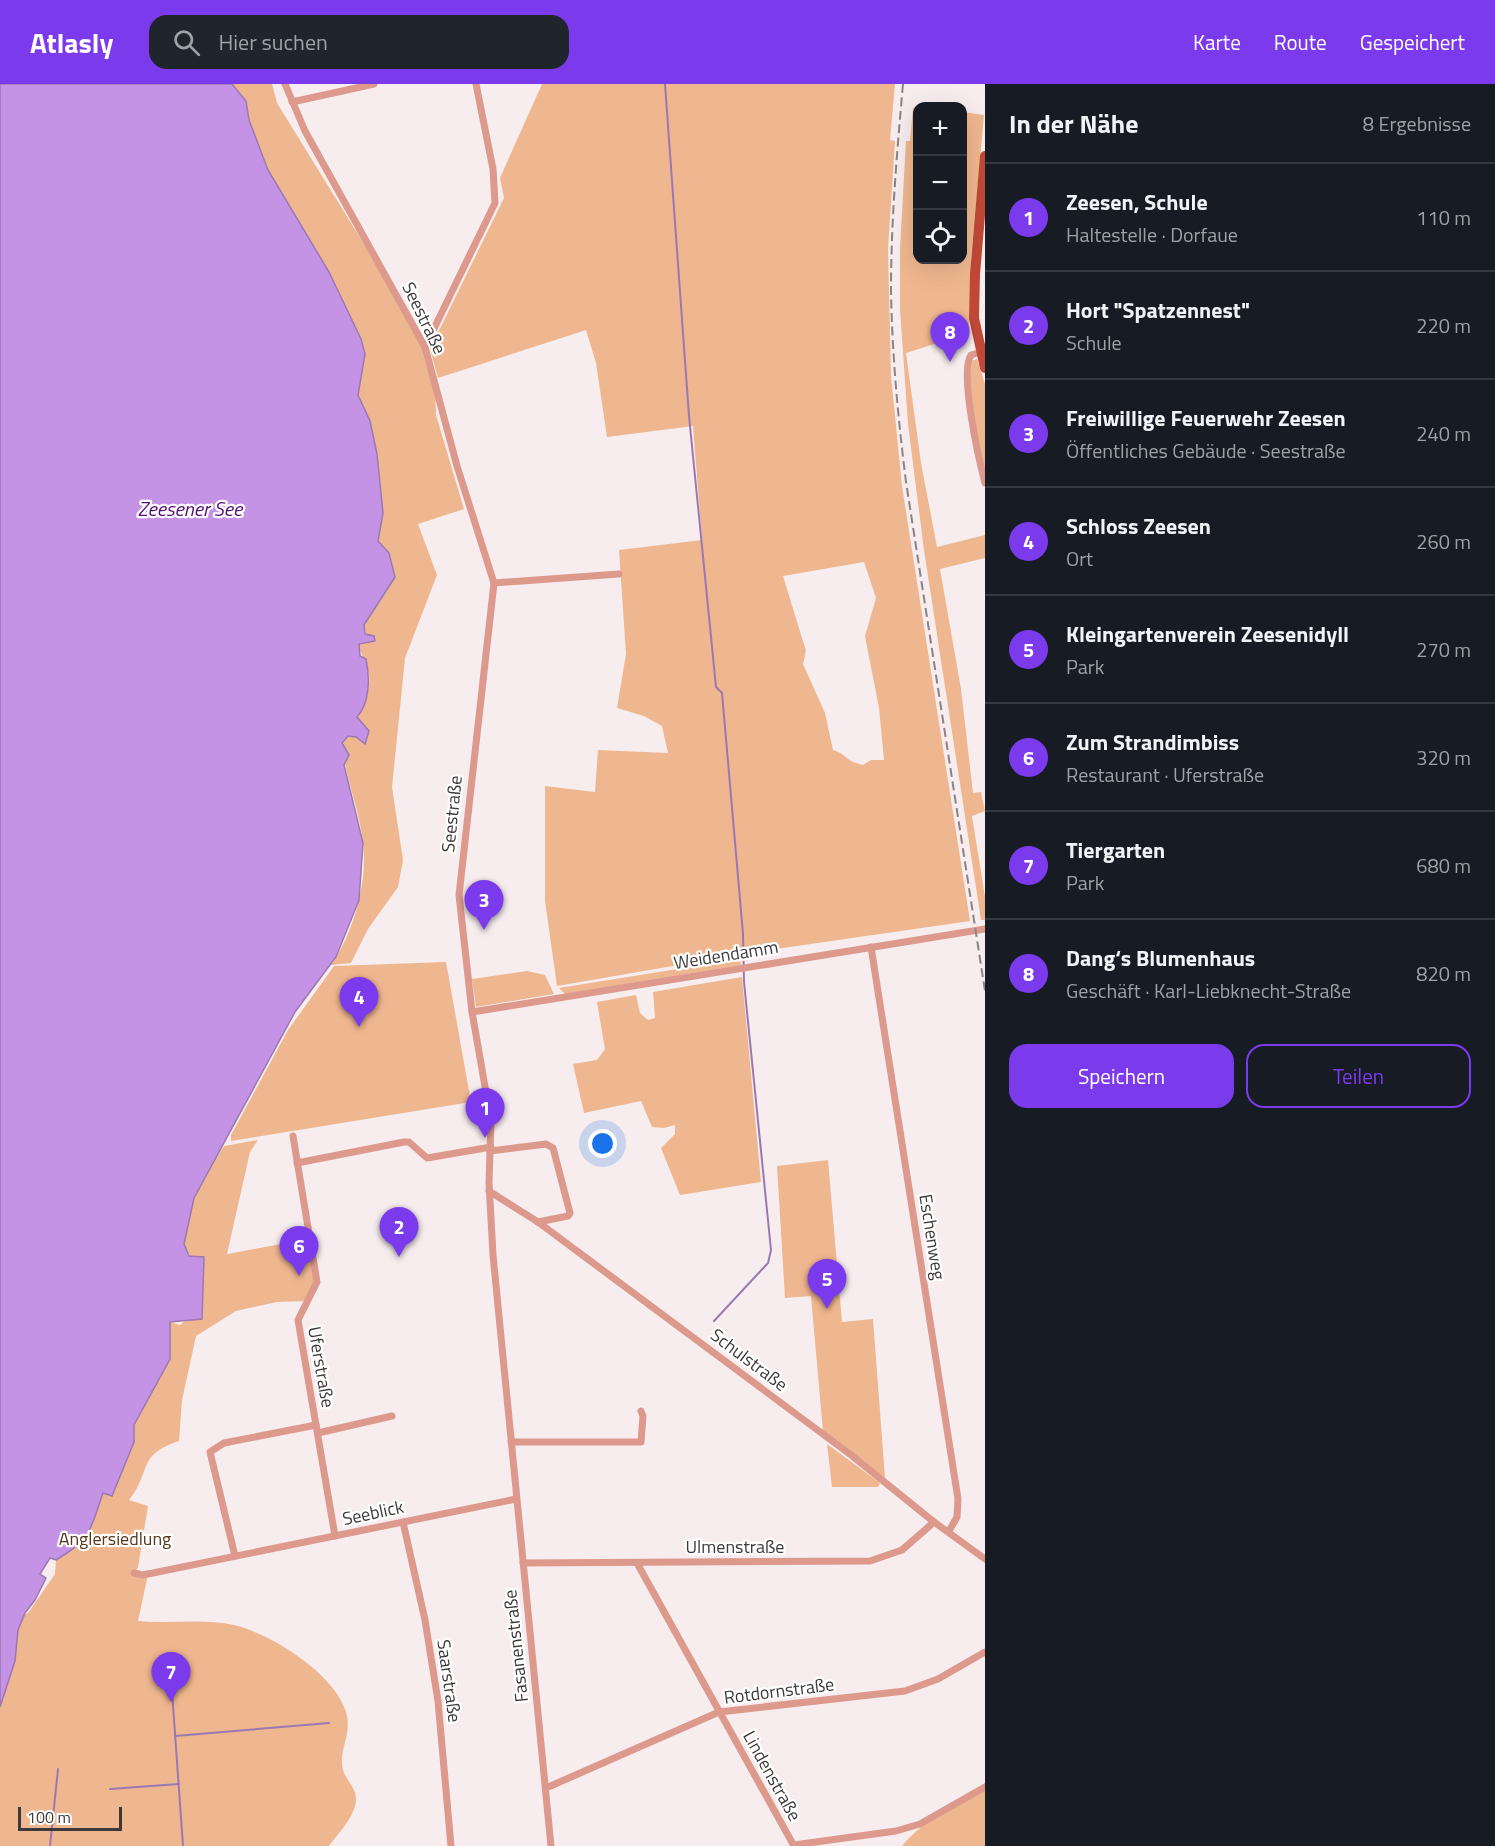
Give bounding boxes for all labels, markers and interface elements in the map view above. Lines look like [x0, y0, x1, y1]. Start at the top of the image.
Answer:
search box [149, 15, 569, 69]
text: Atlasly [30, 21, 113, 64]
text: Hier suchen [218, 25, 328, 59]
icon: search [170, 26, 203, 59]
text: Karte [1193, 26, 1241, 58]
text: Route [1274, 26, 1327, 58]
text: Gespeichert [1360, 26, 1465, 58]
map controls [913, 102, 967, 264]
button: + [913, 102, 967, 156]
text: In der Nähe [1009, 104, 1138, 143]
text: 8 Ergebnisse [1363, 108, 1471, 139]
button: − [913, 156, 967, 210]
text: Zeesen, Schule [1066, 185, 1208, 219]
text: 1 [1023, 202, 1034, 233]
text: 110 m [1416, 202, 1471, 233]
button: locate [913, 210, 967, 264]
text: Haltestelle · Dorfaue [1066, 219, 1238, 250]
street label: Seestraße [395, 277, 454, 358]
text: Hort "Spatzennest" [1066, 293, 1250, 327]
text: 2 [1023, 310, 1034, 341]
text: 220 m [1416, 310, 1471, 341]
pin: 8 [930, 312, 970, 362]
text: Schule [1066, 327, 1122, 358]
text: Freiwillige Feuerwehr Zeesen [1066, 401, 1346, 435]
text: 3 [1023, 418, 1034, 449]
text: 240 m [1416, 418, 1471, 449]
text: Öffentliches Gebäude · Seestraße [1066, 435, 1346, 466]
water label: Zeesener See [138, 493, 244, 524]
text: Schloss Zeesen [1066, 509, 1211, 543]
text: 4 [1023, 526, 1034, 557]
text: 260 m [1416, 526, 1471, 557]
text: Ort [1066, 543, 1093, 574]
text: Kleingartenverein Zeesenidyll [1066, 617, 1349, 651]
text: 5 [1023, 634, 1034, 665]
text: 270 m [1416, 634, 1471, 665]
text: Park [1066, 651, 1104, 682]
text: Zum Strandimbiss [1066, 725, 1239, 759]
text: 6 [1023, 742, 1034, 773]
text: 320 m [1416, 742, 1471, 773]
text: Restaurant · Uferstraße [1066, 759, 1264, 790]
street label: Seestraße [434, 774, 469, 854]
text: Tiergarten [1066, 833, 1165, 867]
text: 7 [1023, 850, 1034, 881]
text: 680 m [1416, 850, 1471, 881]
text: Park [1066, 867, 1104, 898]
pin: 3 [464, 880, 504, 930]
street label: Weidendamm [672, 933, 780, 976]
text: Dang‘s Blumenhaus [1066, 941, 1255, 975]
text: 8 [1023, 958, 1034, 989]
text: 820 m [1416, 958, 1471, 989]
text: Geschäft · Karl-Liebknecht-Straße [1066, 975, 1351, 1006]
pin: 4 [340, 978, 378, 1027]
button: Speichern [1009, 1044, 1234, 1108]
button: Teilen [1246, 1044, 1471, 1108]
pin: 1 [466, 1088, 504, 1138]
your location [588, 1129, 617, 1158]
street label: Eschenweg [912, 1192, 953, 1282]
pin: 2 [380, 1208, 418, 1257]
pin: 6 [280, 1226, 318, 1276]
pin: 5 [808, 1260, 846, 1309]
street label: Schulstraße [705, 1322, 794, 1398]
street label: Uferstraße [301, 1324, 342, 1410]
street label: Seeblick [340, 1493, 406, 1532]
park label: Anglersiedlung [59, 1525, 171, 1552]
street label: Ulmenstraße [686, 1533, 784, 1560]
street label: Fasanenstraße [496, 1588, 535, 1704]
street label: Saarstraße [430, 1638, 469, 1724]
pin: 7 [152, 1652, 190, 1702]
street label: Rotdornstraße [722, 1670, 836, 1711]
street label: Lindenstraße [736, 1726, 808, 1826]
scale bar [18, 1804, 122, 1832]
text: 100 m [27, 1805, 71, 1829]

